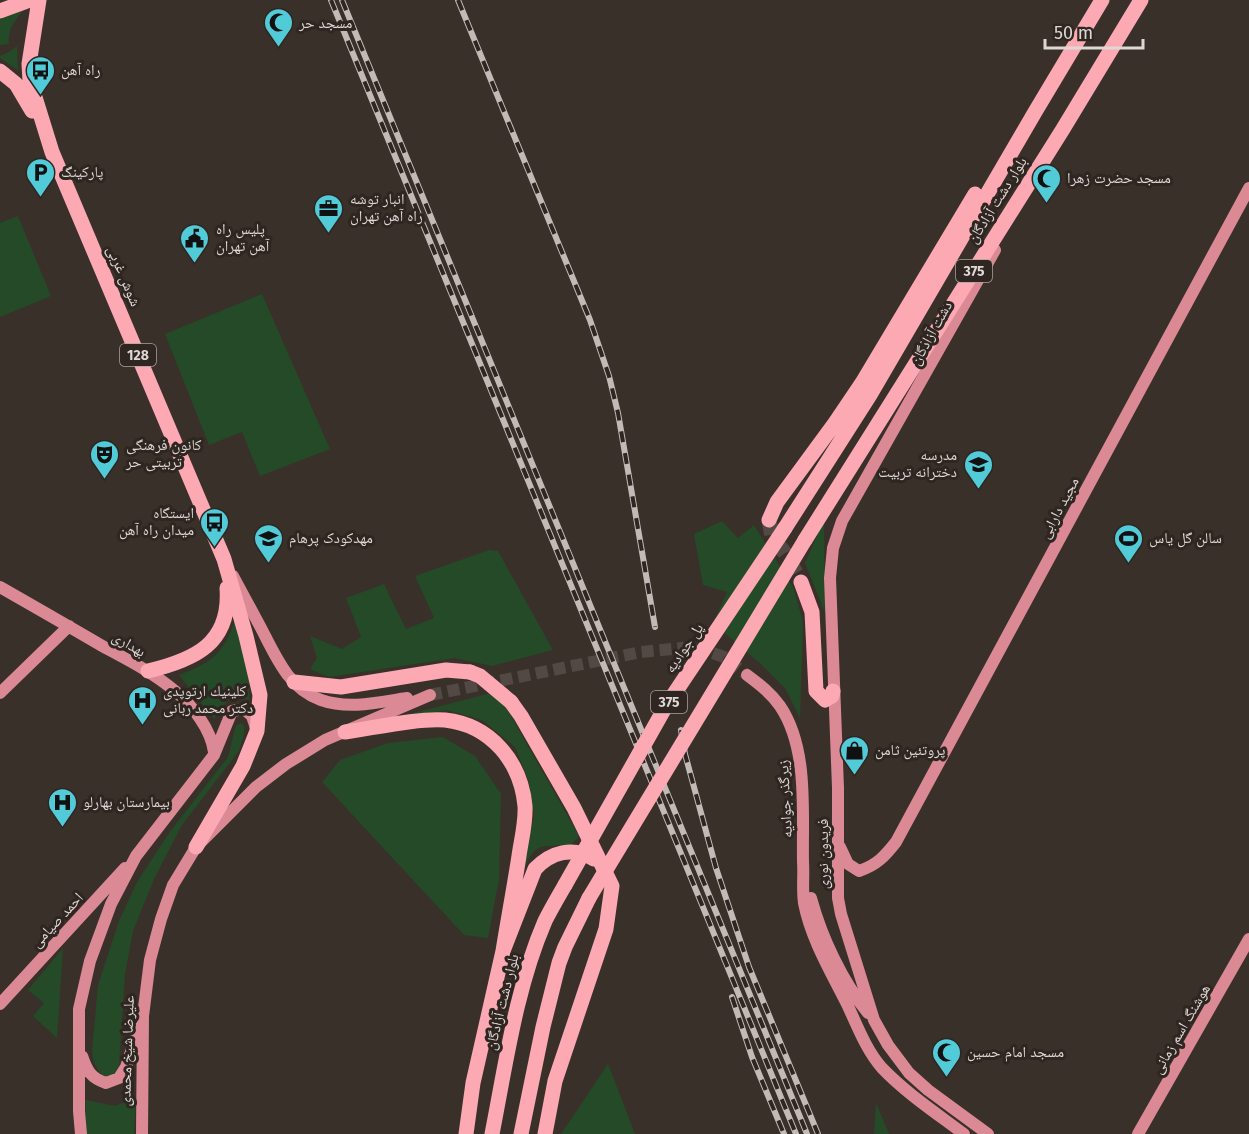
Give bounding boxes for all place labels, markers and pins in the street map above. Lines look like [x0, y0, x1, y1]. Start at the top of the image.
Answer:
mosque icon: مسجد حر [262, 7, 294, 49]
place label: مسجد حر [298, 14, 353, 32]
bus stop icon: راه آهن [24, 54, 56, 96]
place label: راه آهن [61, 61, 101, 80]
parking icon: پارکینگ [24, 156, 56, 198]
mosque icon: مسجد حضرت زهرا [1030, 162, 1062, 204]
place label: پارکینگ [61, 163, 103, 181]
place label: مسجد حضرت زهرا [1067, 169, 1171, 187]
place label: انبار توشه راه آهن تهران [350, 190, 423, 226]
office icon: انبار توشه راه آهن تهران [313, 192, 345, 234]
place label: پلیس راه آهن تهران [216, 220, 270, 256]
public building icon: پلیس راه آهن تهران [179, 222, 211, 264]
place label: کانون فرهنگی تربیتی حر [125, 436, 201, 472]
theatre icon: کانون فرهنگی تربیتی حر [89, 438, 121, 480]
place label: مدرسه دخترانه تربیت [878, 446, 957, 481]
school or university icon: مدرسه دخترانه تربیت [962, 448, 994, 490]
place label: ایستگاه میدان راه آهن [119, 504, 194, 540]
bus stop icon: ایستگاه میدان راه آهن [199, 506, 231, 548]
school or university icon: مهدکودک پرهام [252, 522, 284, 564]
sports icon: سالن گل یاس [1112, 522, 1144, 564]
place label: مهدکودک پرهام [289, 529, 373, 548]
place label: سالن گل یاس [1149, 529, 1222, 548]
place label: كلينيك ارتوپدى دكتر محمد ربانى [163, 682, 253, 718]
hospital icon: كلينيك ارتوپدى دكتر محمد ربانى [126, 684, 158, 726]
shop icon: پروتئین ثامن [838, 734, 870, 776]
place label: پروتئین ثامن [875, 741, 945, 760]
hospital icon: بیمارستان بهارلو [46, 786, 78, 828]
place label: بیمارستان بهارلو [83, 793, 170, 812]
mosque icon: مسجد امام حسین [930, 1036, 962, 1078]
place label: مسجد امام حسین [967, 1043, 1064, 1062]

